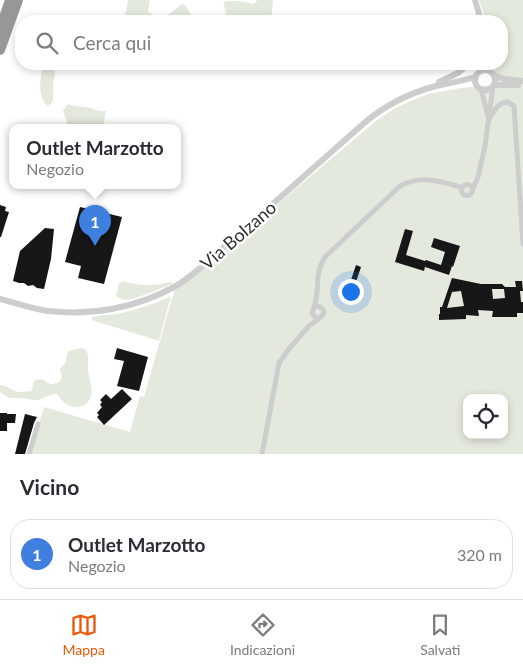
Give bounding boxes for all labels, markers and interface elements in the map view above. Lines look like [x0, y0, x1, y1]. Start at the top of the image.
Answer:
search box [15, 15, 508, 70]
icon: search [33, 29, 61, 57]
text: Cerca qui [73, 31, 151, 54]
popup [9, 124, 181, 189]
text: Outlet Marzotto [26, 136, 164, 159]
text: Negozio [26, 159, 84, 178]
street label: Via Bolzano [196, 196, 280, 274]
pin: 1 [79, 205, 111, 246]
your location [338, 279, 364, 305]
map controls [463, 394, 508, 439]
button: locate [463, 394, 508, 439]
text: Vicino [20, 474, 79, 499]
text: Outlet Marzotto [68, 533, 205, 556]
text: 1 [32, 545, 42, 564]
text: 320 m [457, 545, 502, 564]
text: Negozio [68, 556, 126, 575]
tab: Mappa [62, 611, 105, 658]
tab: Indicazioni [230, 611, 295, 658]
tab: Salvati [420, 611, 460, 658]

